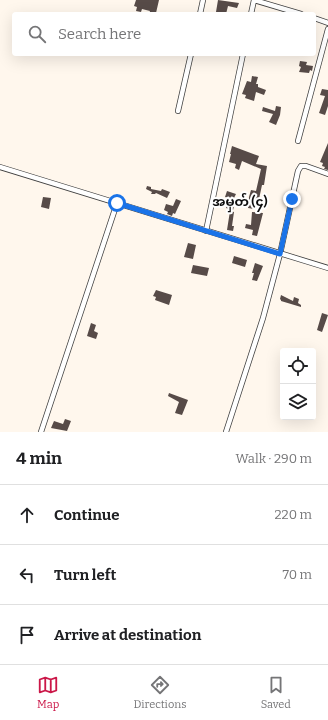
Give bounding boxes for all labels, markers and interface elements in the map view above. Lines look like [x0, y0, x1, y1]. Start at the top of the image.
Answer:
search box [12, 12, 316, 56]
icon: search [26, 23, 48, 45]
text: Search here [58, 25, 141, 43]
route end [283, 190, 301, 208]
district label: အမှတ် (၄) [212, 192, 268, 213]
route start [108, 194, 126, 212]
map controls [280, 348, 316, 420]
button: locate [280, 348, 316, 384]
button: layers [280, 384, 316, 420]
text: 4 min [16, 448, 62, 469]
text: Walk · 290 m [236, 451, 312, 466]
icon: ahead [16, 504, 38, 526]
text: Continue [54, 506, 120, 524]
text: 220 m [275, 507, 312, 522]
icon: left [16, 564, 38, 586]
text: Turn left [54, 566, 116, 584]
text: 70 m [282, 567, 312, 582]
icon: arrive [16, 624, 38, 646]
text: Arrive at destination [54, 626, 201, 644]
tab: Map [37, 674, 59, 711]
tab: Directions [134, 674, 186, 711]
tab: Saved [261, 674, 291, 711]

